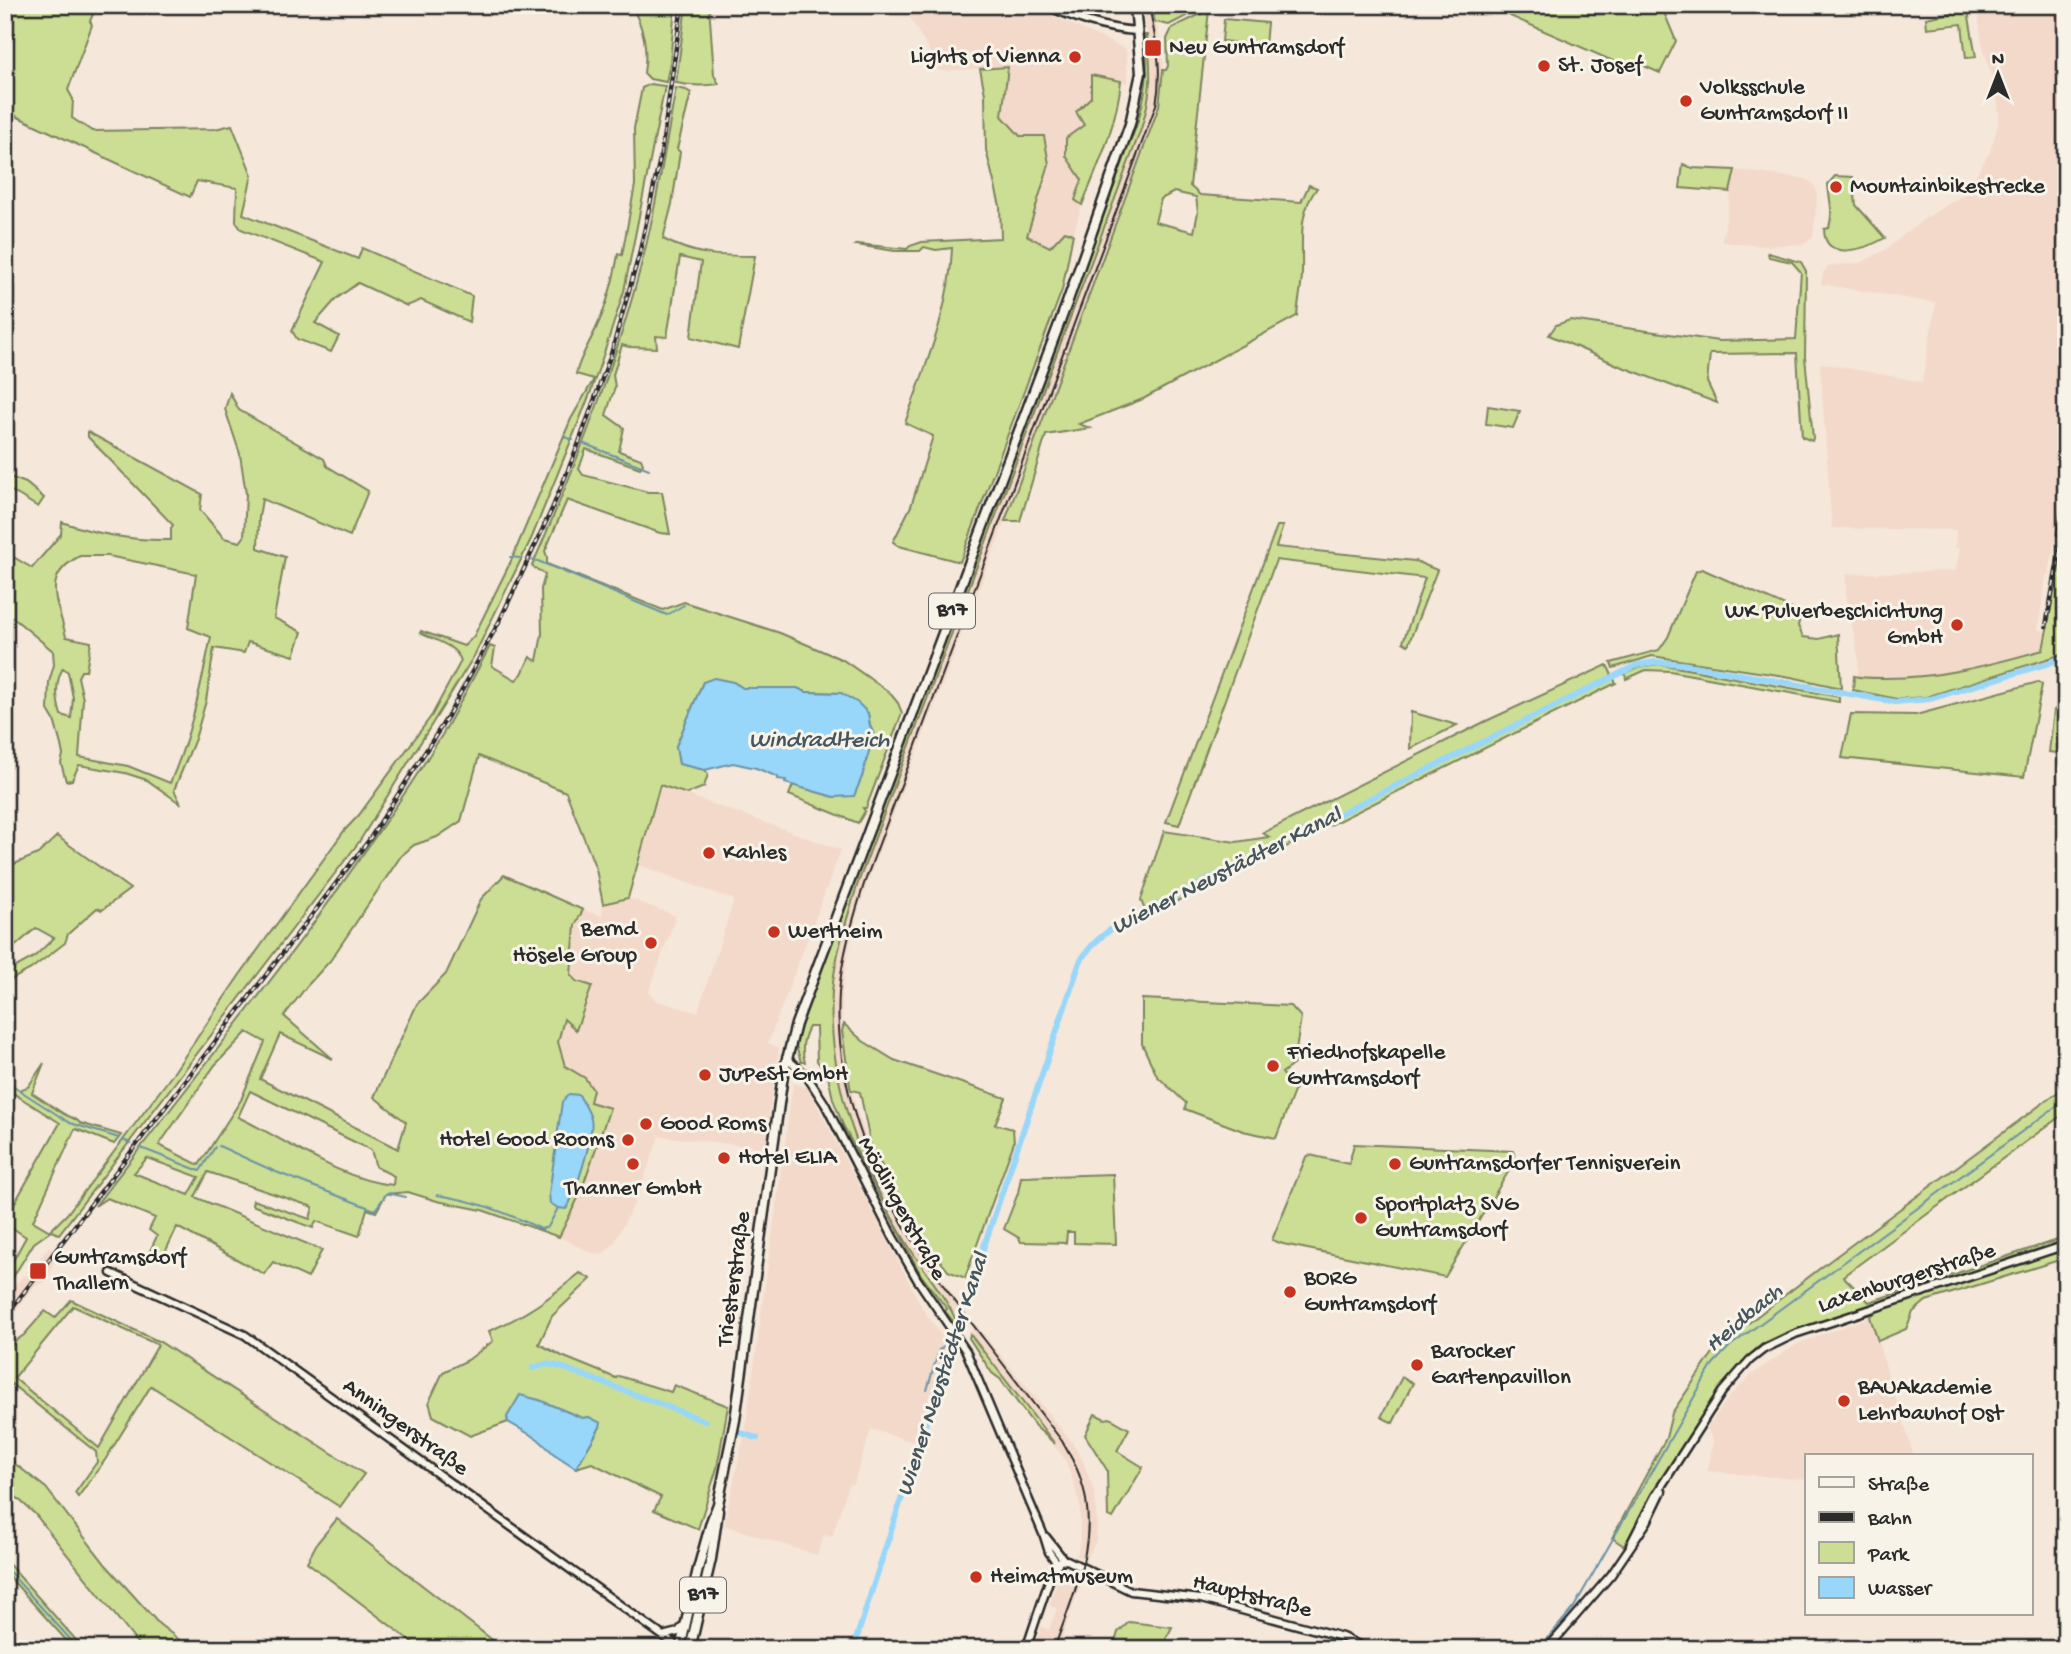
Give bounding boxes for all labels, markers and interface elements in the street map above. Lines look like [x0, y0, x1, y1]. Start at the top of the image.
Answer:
place label: Neu Guntramsdorf [1169, 35, 1346, 62]
marker: Neu Guntramsdorf [1143, 38, 1163, 58]
north arrow [1962, 38, 2032, 108]
place label: Lights of Vienna [910, 44, 1062, 71]
marker: Lights of Vienna [1067, 49, 1083, 65]
text: N [1992, 49, 2004, 72]
place label: St. Josef [1558, 53, 1644, 80]
marker: St. Josef [1536, 58, 1552, 74]
place label: Volksschule Guntramsdorf II [1699, 75, 1848, 128]
marker: Volksschule Guntramsdorf II [1678, 93, 1694, 109]
place label: Mountainbikestrecke [1850, 174, 2046, 201]
marker: Mountainbikestrecke [1828, 179, 1844, 195]
road number: B17 [929, 594, 975, 628]
place label: WK Pulverbeschichtung GmbH [1725, 599, 1944, 652]
marker: WK Pulverbeschichtung GmbH [1949, 617, 1965, 633]
water label: Windradlteich [749, 727, 890, 756]
water label: Wiener Neustädter Kanal [1107, 801, 1348, 943]
place label: Kahles [723, 840, 787, 867]
marker: Kahles [701, 845, 717, 861]
place label: Bernd Hösele Group [513, 917, 639, 970]
place label: Wertheim [788, 919, 883, 946]
marker: Wertheim [766, 924, 782, 940]
marker: Bernd Hösele Group [643, 935, 659, 951]
place label: Friedhofskapelle Guntramsdorf [1286, 1040, 1446, 1093]
marker: Friedhofskapelle Guntramsdorf [1265, 1058, 1281, 1074]
place label: JuPeSt GmbH [719, 1062, 849, 1089]
marker: JuPeSt GmbH [697, 1067, 713, 1083]
place label: Good Roms [660, 1111, 767, 1138]
marker: Good Roms [638, 1116, 654, 1132]
place label: Hotel Good Rooms [439, 1127, 615, 1154]
marker: Hotel Good Rooms [620, 1132, 636, 1148]
street label: Mödlingerstraße [850, 1132, 952, 1287]
place label: Hotel ELIA [738, 1145, 838, 1172]
marker: Hotel ELIA [716, 1150, 732, 1166]
place label: Guntramsdorfer Tennisverein [1409, 1151, 1680, 1178]
marker: Thanner GmbH [625, 1156, 641, 1172]
marker: Guntramsdorfer Tennisverein [1387, 1156, 1403, 1172]
place label: Thanner GmbH [562, 1176, 703, 1203]
place label: Sportplatz SVG Guntramsdorf [1375, 1192, 1520, 1245]
street label: Triesterstraße [712, 1209, 758, 1350]
marker: Sportplatz SVG Guntramsdorf [1353, 1210, 1369, 1226]
street label: Laxenburgerstraße [1815, 1237, 2000, 1320]
place label: Guntramsdorf Thallern [52, 1245, 188, 1298]
water label: Wiener Neustädter Kanal [891, 1248, 998, 1500]
marker: Guntramsdorf Thallern [28, 1261, 48, 1281]
place label: BORG Guntramsdorf [1303, 1266, 1438, 1319]
water label: Heidbach [1700, 1277, 1791, 1360]
marker: BORG Guntramsdorf [1282, 1284, 1298, 1300]
place label: Barocker Gartenpavillon [1430, 1339, 1571, 1392]
marker: Barocker Gartenpavillon [1409, 1357, 1425, 1373]
street label: Anningerstraße [337, 1373, 474, 1483]
place label: BAUAkademie Lehrbauhof Ost [1857, 1375, 2005, 1428]
marker: BAUAkademie Lehrbauhof Ost [1836, 1393, 1852, 1409]
legend [1805, 1454, 2032, 1616]
text: Straße [1868, 1474, 1930, 1499]
text: Bahn [1867, 1508, 1912, 1533]
text: Park [1867, 1544, 1911, 1569]
place label: Heimatmuseum [990, 1564, 1133, 1591]
marker: Heimatmuseum [968, 1569, 984, 1585]
street label: Hauptstraße [1190, 1569, 1316, 1625]
road number: B17 [680, 1578, 726, 1612]
text: Wasser [1868, 1578, 1933, 1603]

